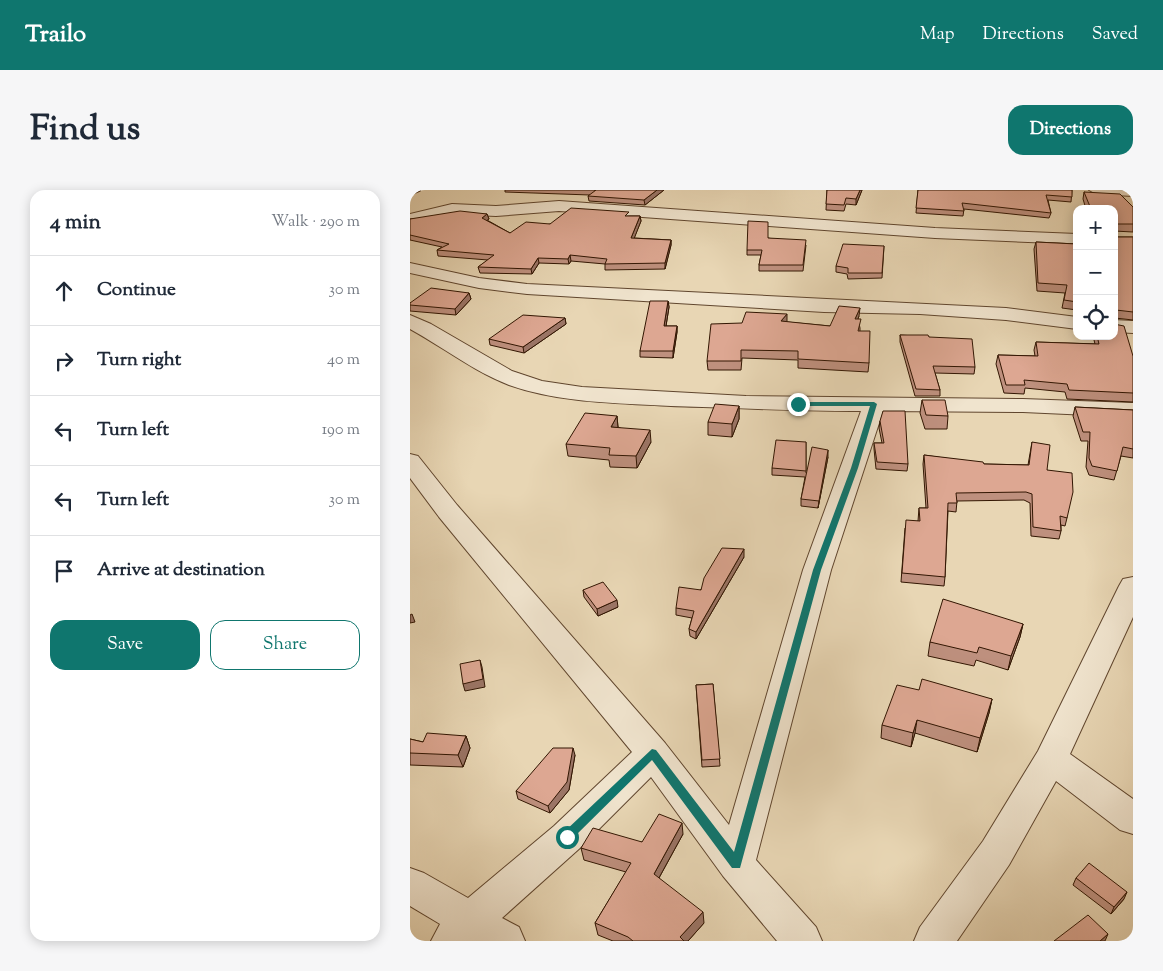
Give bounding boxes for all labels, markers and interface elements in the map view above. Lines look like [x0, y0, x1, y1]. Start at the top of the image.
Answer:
text: Trailo [25, 18, 86, 52]
text: Map [920, 22, 955, 48]
text: Directions [983, 22, 1064, 48]
text: Saved [1092, 22, 1138, 48]
text: Find us [30, 105, 140, 156]
button: Directions [1008, 105, 1133, 155]
map controls [1073, 205, 1118, 340]
button: + [1073, 205, 1118, 250]
text: 4 min [50, 208, 101, 238]
text: Walk · 290 m [271, 211, 360, 234]
button: − [1073, 250, 1118, 295]
icon: ahead [50, 277, 78, 305]
text: Continue [97, 277, 176, 304]
text: 30 m [329, 279, 360, 302]
button: locate [1073, 295, 1118, 340]
icon: right [50, 347, 78, 375]
text: Turn right [97, 347, 181, 374]
text: 40 m [327, 349, 360, 372]
route end [787, 393, 810, 416]
icon: left [50, 417, 78, 445]
text: Turn left [97, 417, 169, 444]
text: 190 m [322, 419, 360, 442]
icon: left [50, 487, 78, 515]
text: Turn left [97, 487, 169, 514]
text: 30 m [329, 489, 360, 512]
icon: arrive [50, 557, 78, 585]
text: Arrive at destination [97, 557, 265, 584]
button: Save [50, 620, 200, 670]
button: Share [210, 620, 360, 670]
route start [556, 826, 579, 849]

